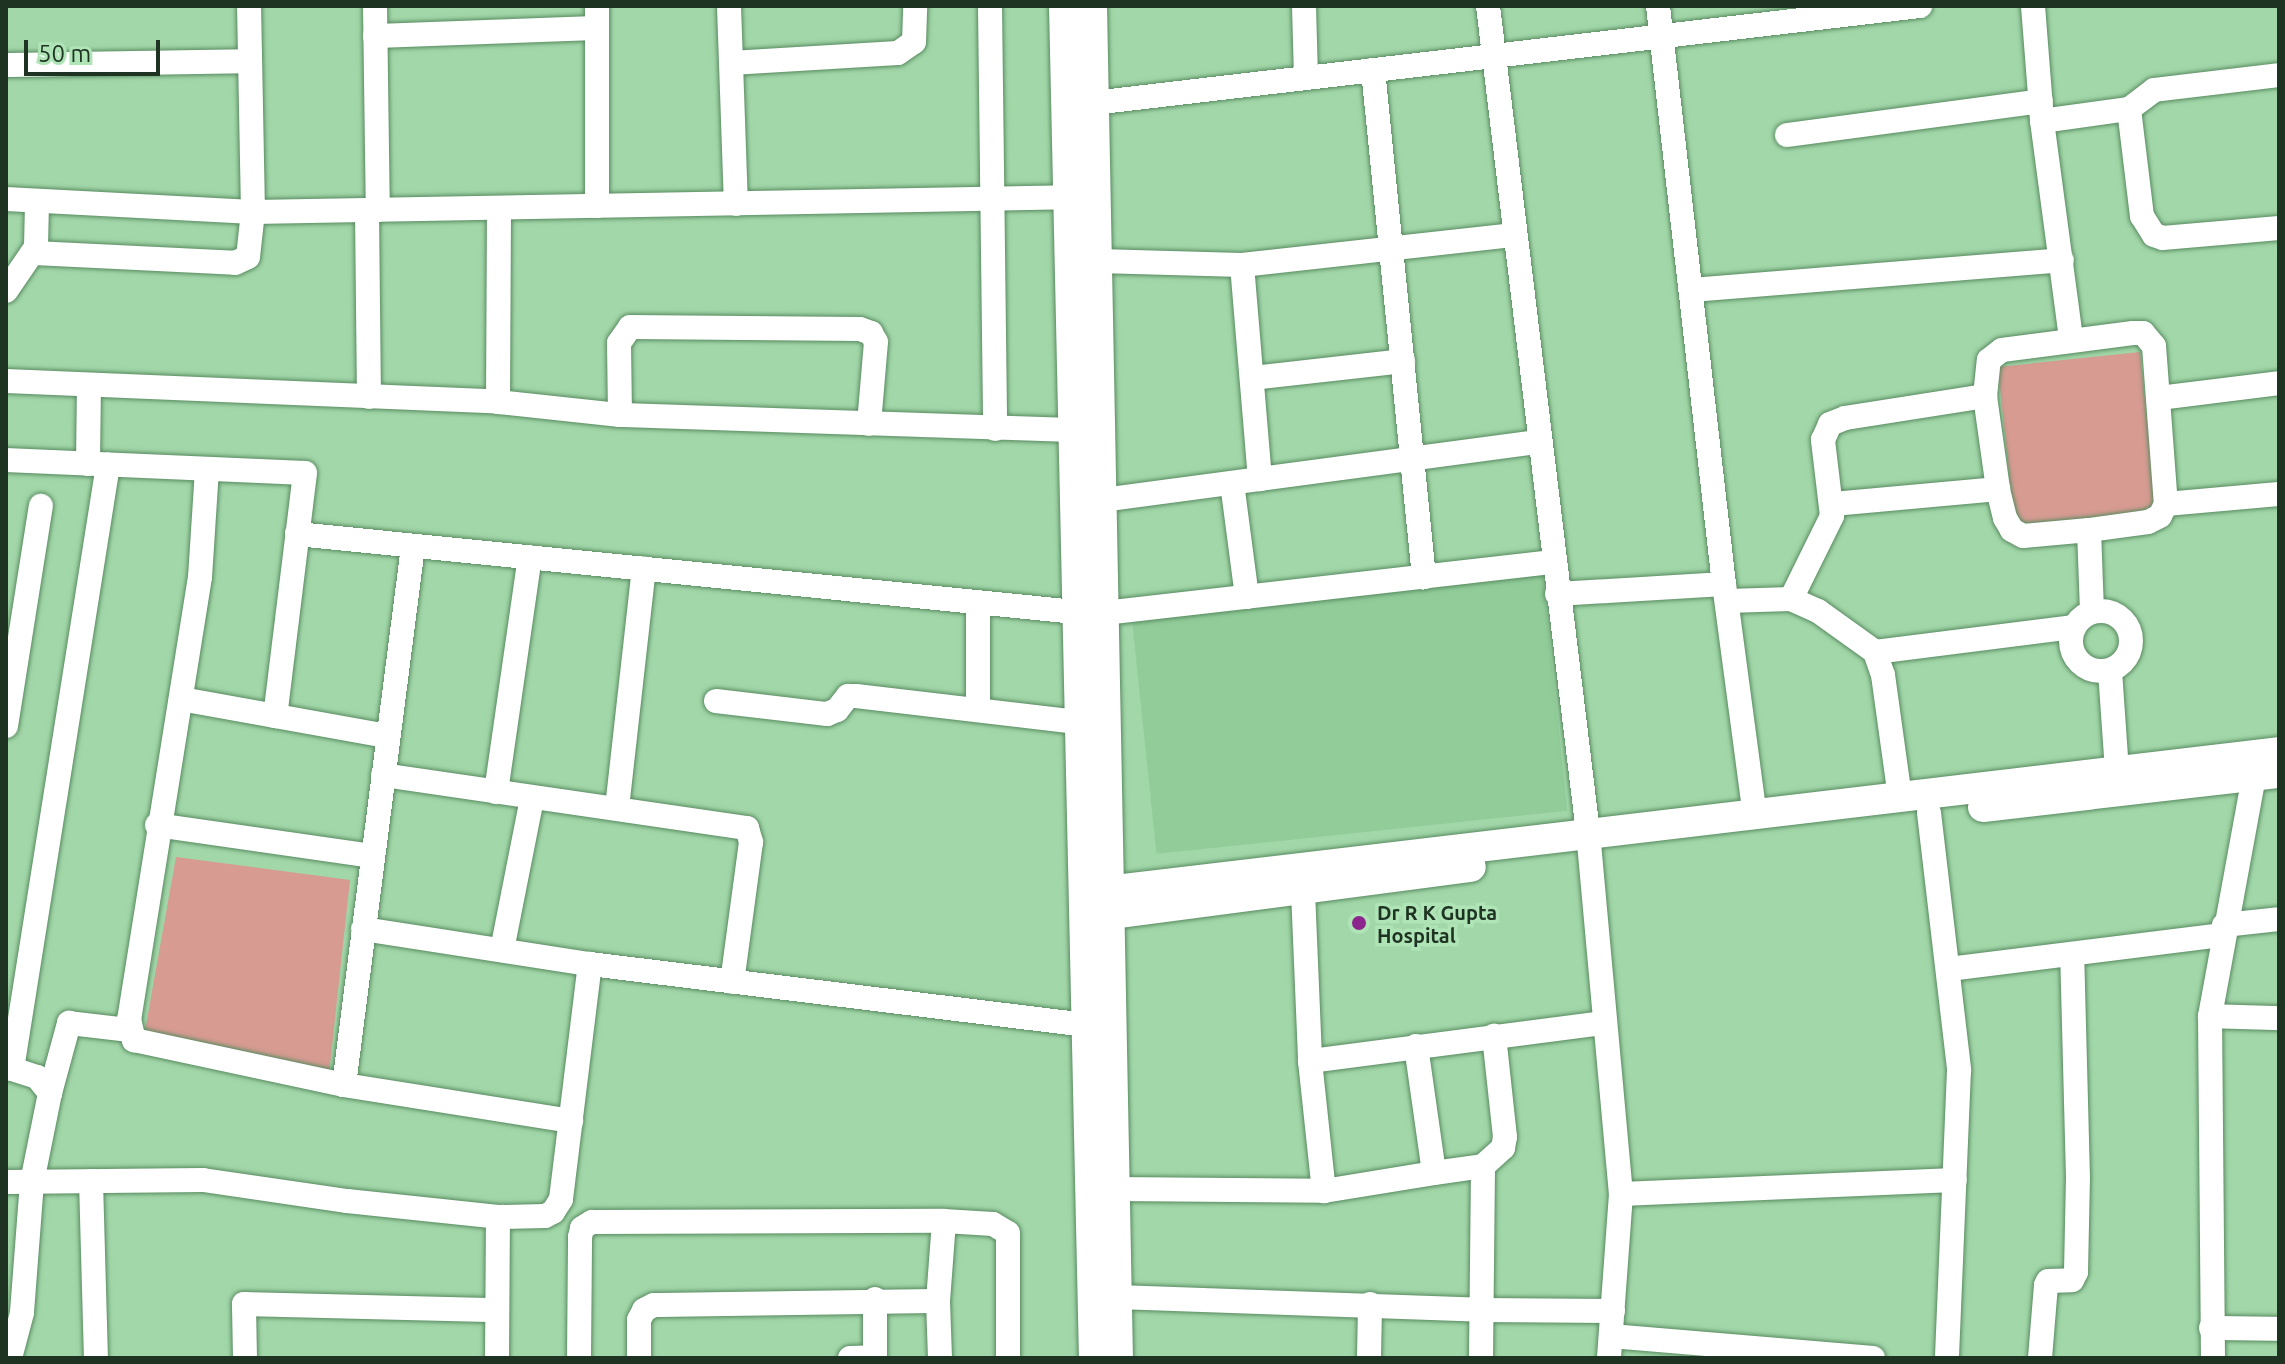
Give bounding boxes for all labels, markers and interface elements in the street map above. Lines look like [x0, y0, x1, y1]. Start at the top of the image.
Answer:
scale bar [28, 24, 164, 74]
text: 50 m [38, 40, 91, 67]
place label: Dr R K Gupta Hospital [1377, 900, 1497, 947]
marker: Dr R K Gupta Hospital [1348, 912, 1370, 934]

